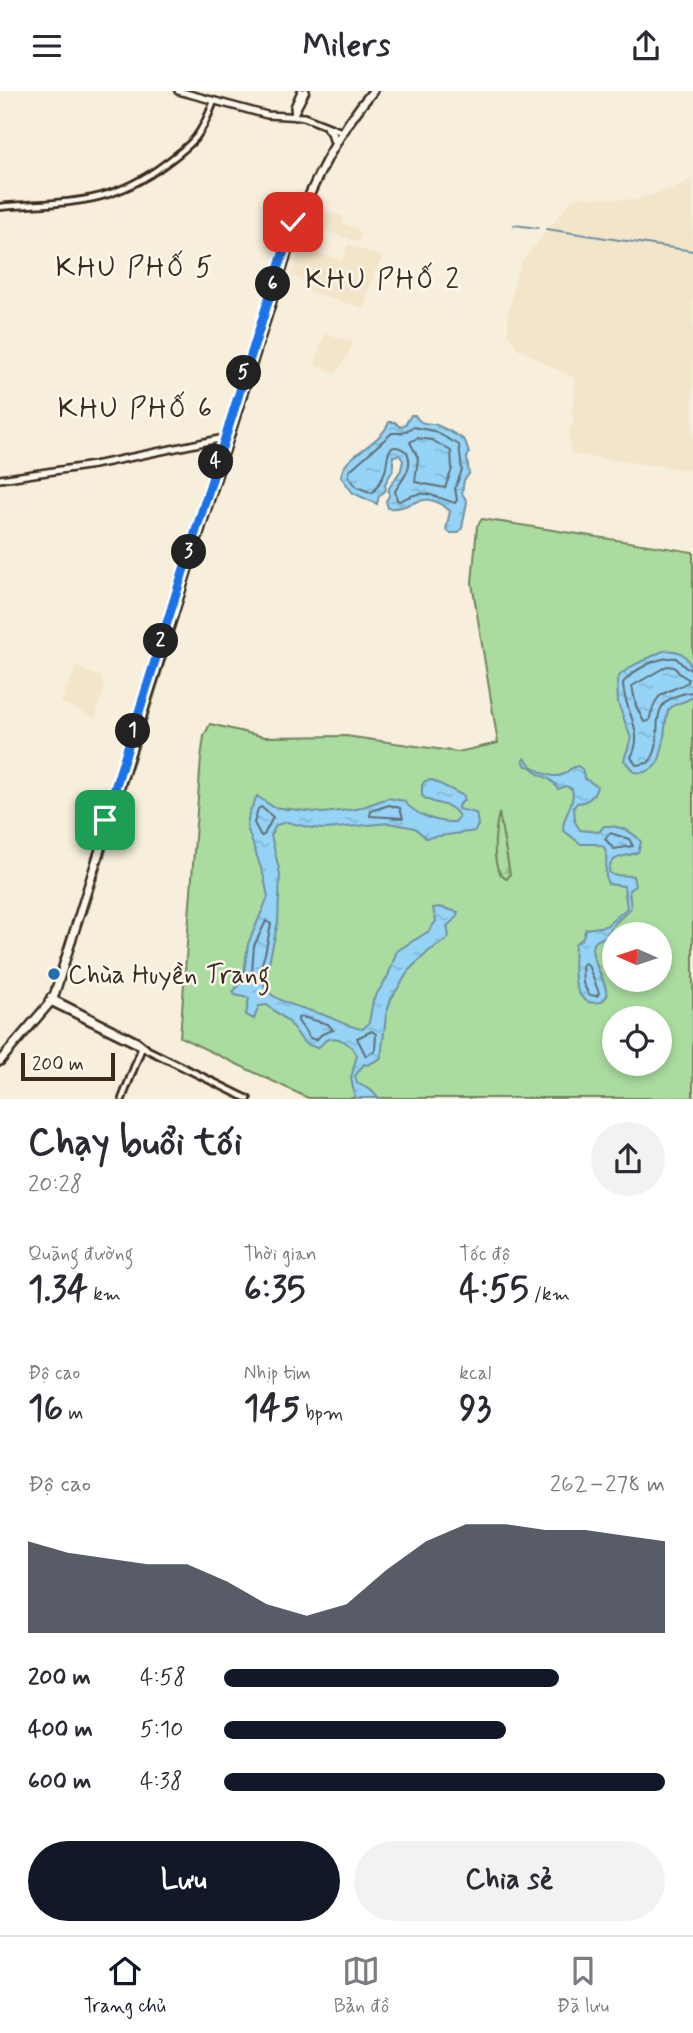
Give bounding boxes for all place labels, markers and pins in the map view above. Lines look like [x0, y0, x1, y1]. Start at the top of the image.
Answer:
pin [263, 192, 323, 252]
pin: 6 [256, 267, 290, 301]
pin: 5 [226, 355, 262, 391]
pin: 4 [198, 445, 234, 479]
pin: 3 [172, 535, 206, 569]
pin: 2 [144, 623, 178, 659]
pin: 1 [116, 713, 150, 749]
pin [75, 790, 135, 850]
place label: Chùa Huyền Trang [68, 959, 270, 996]
marker: Chùa Huyền Trang [46, 966, 62, 982]

